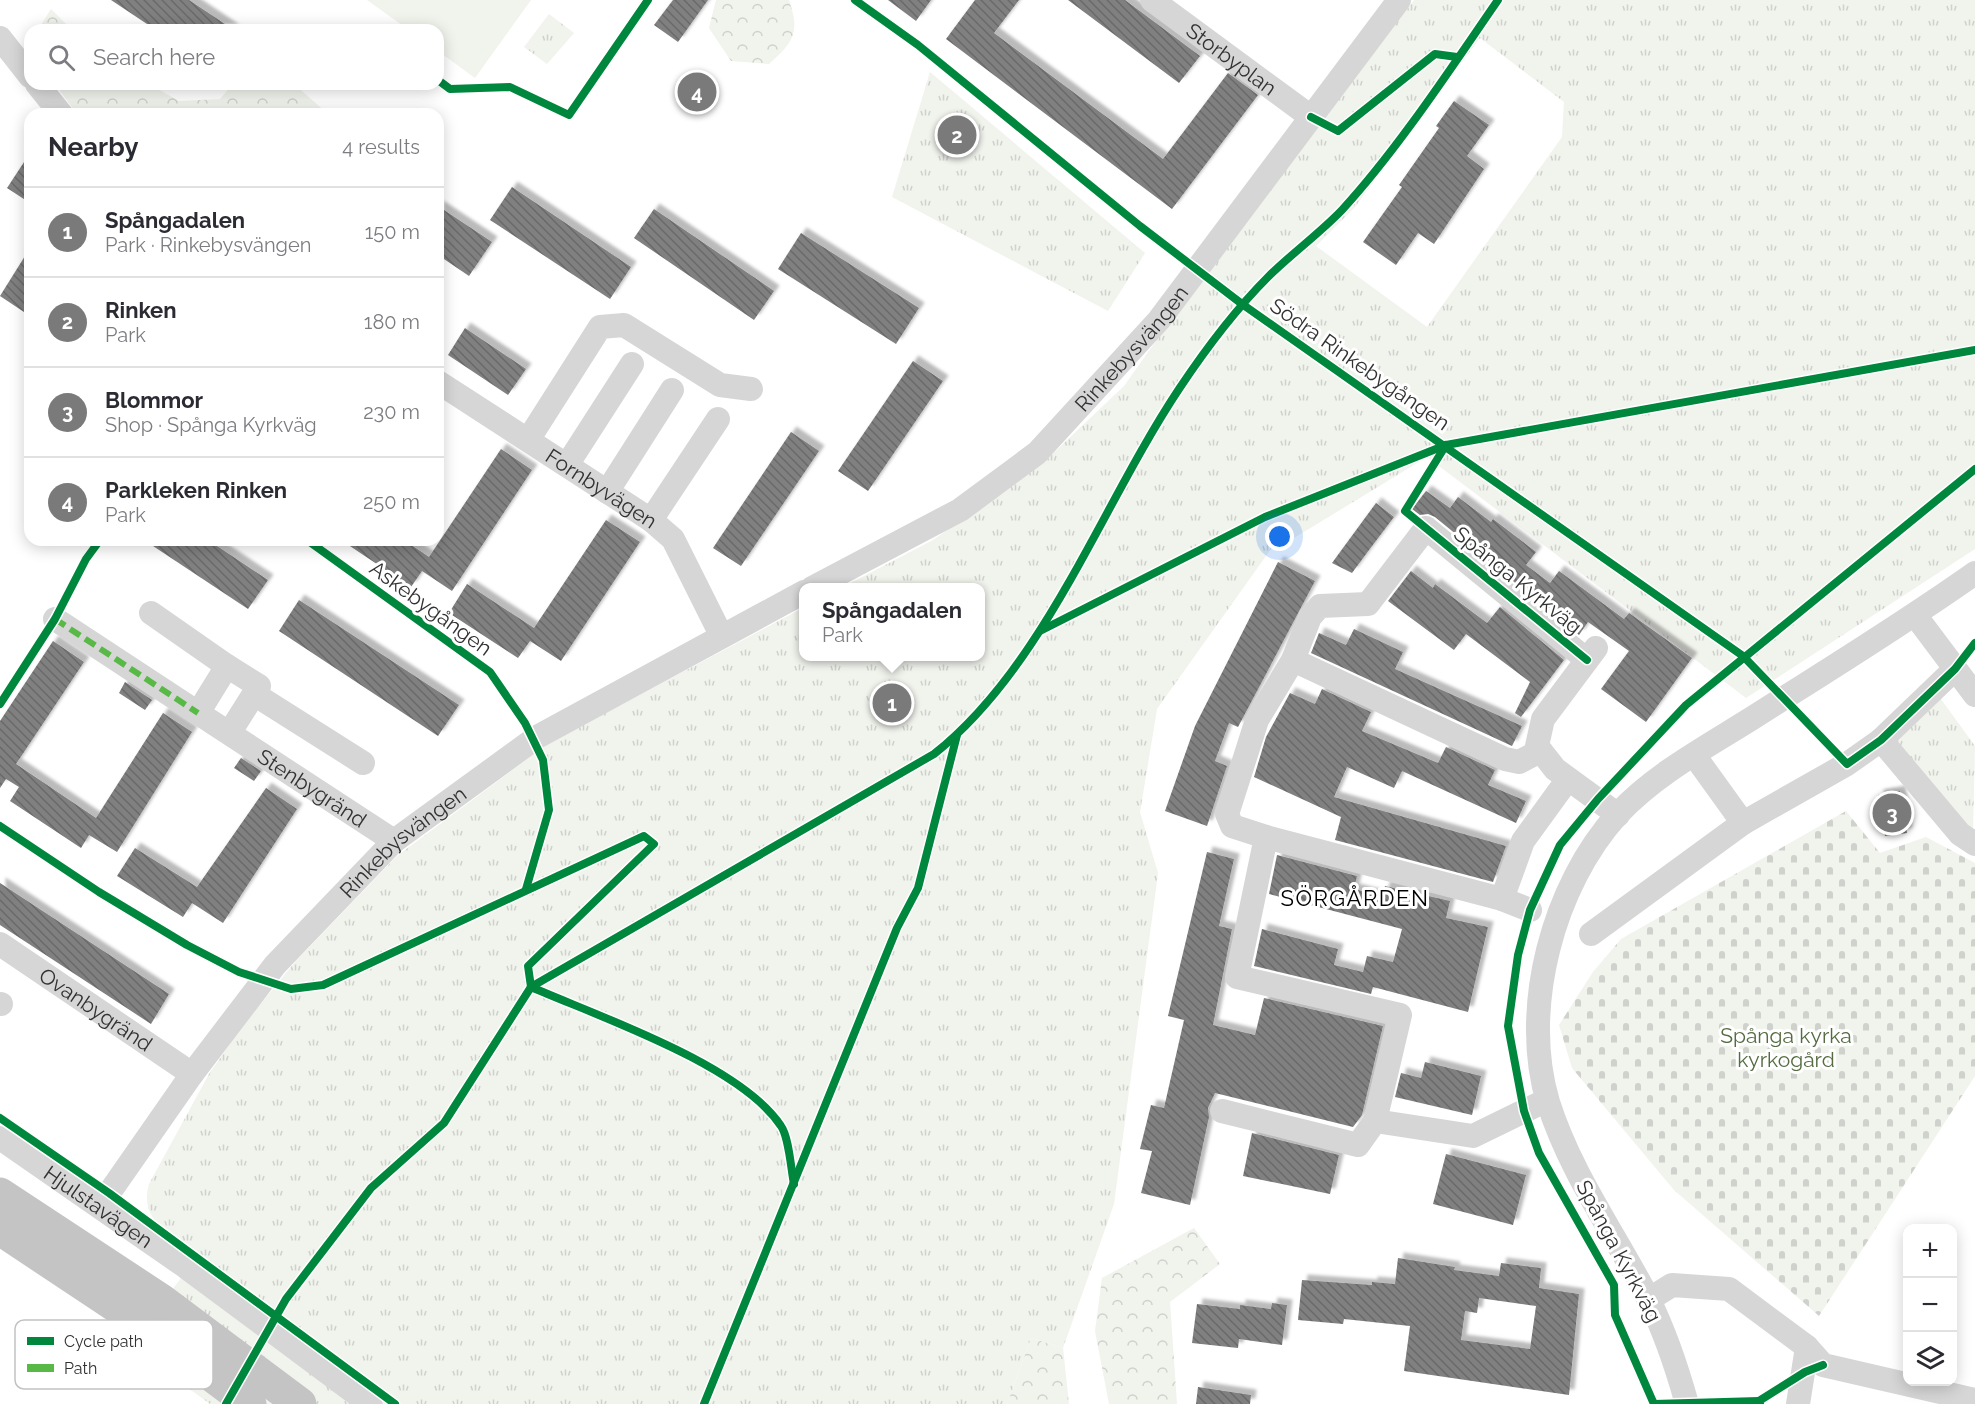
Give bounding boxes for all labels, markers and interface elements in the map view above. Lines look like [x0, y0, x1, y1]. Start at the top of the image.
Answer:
street label: Storbyplan [1182, 17, 1282, 100]
search box [24, 24, 444, 90]
icon: search [45, 41, 78, 74]
text: Search here [93, 44, 215, 70]
pin: 4 [678, 70, 716, 115]
pin: 2 [938, 112, 976, 158]
text: Nearby [48, 132, 138, 162]
text: 4 results [342, 135, 420, 159]
text: Spångadalen [105, 207, 245, 233]
text: 1 [63, 220, 72, 244]
text: 150 m [365, 220, 420, 244]
text: Park · Rinkebysvängen [105, 233, 311, 257]
street label: Rinkebysvängen [1069, 280, 1193, 416]
street label: Södra Rinkebygången [1265, 293, 1455, 435]
text: Rinken [105, 297, 177, 323]
text: 2 [62, 310, 73, 334]
text: 180 m [364, 310, 420, 334]
text: Park [105, 323, 146, 347]
text: Blommor [105, 387, 203, 413]
text: 3 [62, 400, 73, 424]
text: 230 m [363, 400, 420, 424]
text: Shop · Spånga Kyrkväg [105, 413, 317, 437]
street label: Fornbyvägen [541, 443, 662, 533]
text: Parkleken Rinken [105, 477, 287, 503]
text: 4 [62, 490, 73, 514]
text: 250 m [363, 490, 420, 514]
text: Park [105, 503, 146, 527]
street label: Spånga Kyrkväg [1449, 521, 1587, 639]
your location [1265, 522, 1294, 551]
street label: Askebygången [365, 555, 497, 661]
popup [799, 583, 985, 661]
text: Spångadalen [822, 597, 962, 623]
text: Park [822, 623, 863, 647]
pin: 1 [872, 680, 912, 726]
street label: Stenbygränd [253, 743, 371, 832]
street label: Rinkebysvängen [334, 780, 471, 903]
pin: 3 [1872, 790, 1912, 836]
district label: SÖRGÅRDEN [1281, 885, 1429, 911]
street label: Ovanbygränd [35, 962, 157, 1056]
park label: Spånga kyrka kyrkogård [1720, 1023, 1852, 1072]
street label: Hjulstavägen [39, 1160, 158, 1253]
street label: Spånga Kyrkväg [1571, 1176, 1667, 1326]
map controls [1903, 1224, 1957, 1386]
button: + [1903, 1224, 1957, 1278]
button: − [1903, 1278, 1957, 1332]
legend [15, 1320, 213, 1389]
text: Cycle path [64, 1332, 143, 1351]
button: layers [1903, 1332, 1957, 1386]
text: Path [64, 1359, 97, 1378]

